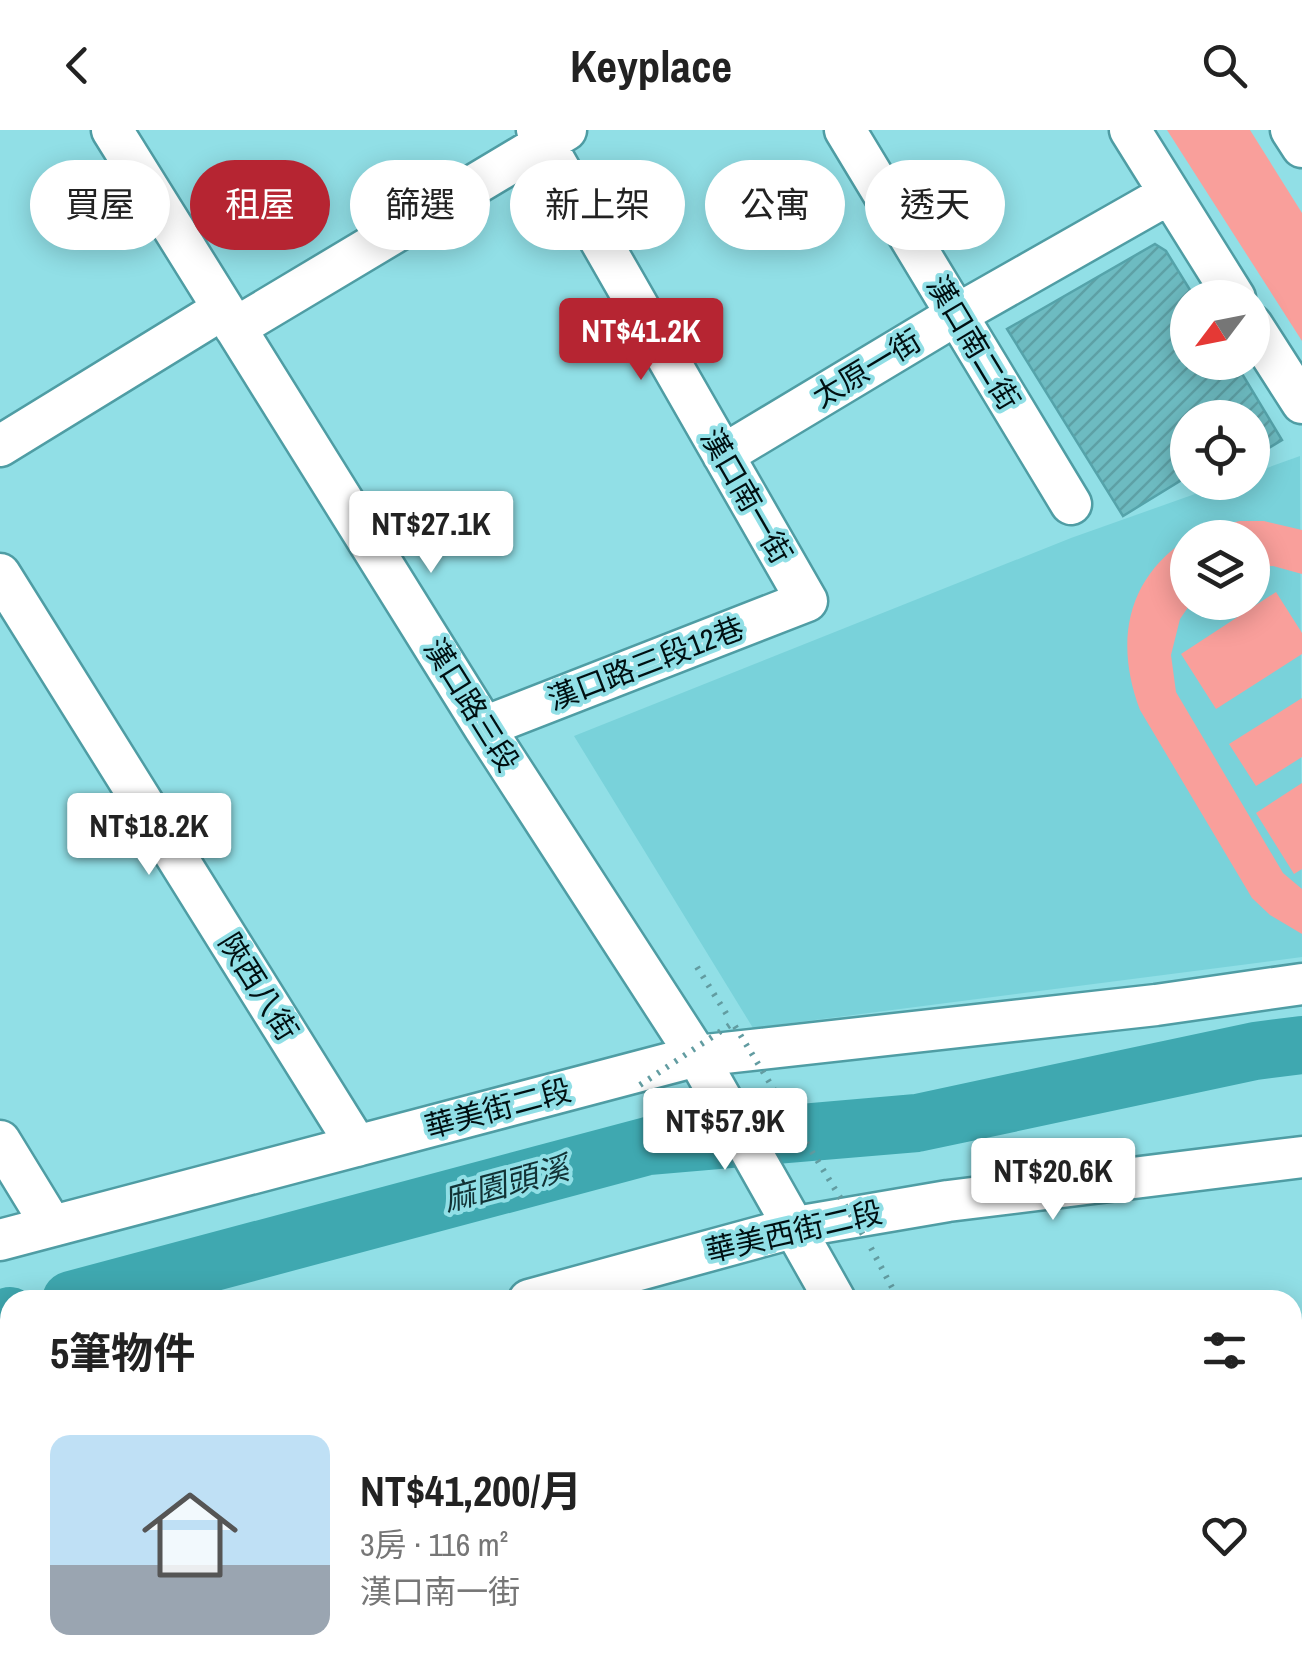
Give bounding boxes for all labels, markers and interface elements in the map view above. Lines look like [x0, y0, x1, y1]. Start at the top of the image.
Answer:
text: Keyplace [570, 35, 732, 96]
icon: back [50, 38, 105, 93]
icon: search [1197, 38, 1252, 93]
chip: 買屋 [30, 160, 170, 250]
chip: 租屋 [190, 160, 330, 250]
chip: 篩選 [350, 160, 490, 250]
chip: 新上架 [510, 160, 685, 250]
chip: 公寓 [705, 160, 845, 250]
chip: 透天 [865, 160, 1005, 250]
street label: 漢口南二街 [918, 268, 1030, 417]
north arrow [1170, 280, 1270, 380]
map controls [1170, 280, 1270, 620]
pin: NT$41.2K [538, 298, 744, 383]
text: NT$41.2K [581, 309, 701, 352]
street label: 太原一街 [805, 320, 928, 416]
button: locate [1170, 400, 1270, 500]
street label: 漢口南一街 [692, 421, 802, 570]
pin: NT$27.1K [328, 491, 534, 576]
text: NT$27.1K [371, 502, 491, 545]
button: layers [1170, 520, 1270, 620]
street label: 漢口路三段12巷 [542, 607, 750, 719]
street label: 漢口路三段 [415, 630, 529, 779]
pin: NT$18.2K [46, 793, 252, 878]
text: NT$18.2K [89, 804, 209, 847]
street label: 陝西八街 [210, 925, 308, 1048]
street label: 華美街二段 [420, 1069, 575, 1147]
pin: NT$57.9K [622, 1088, 828, 1173]
text: NT$57.9K [665, 1099, 785, 1142]
pin: NT$20.6K [950, 1138, 1156, 1223]
water label: 麻園頭溪 [438, 1145, 577, 1221]
text: NT$20.6K [993, 1149, 1113, 1192]
street label: 華美西街二段 [702, 1191, 886, 1271]
icon: filters [1197, 1323, 1252, 1378]
text: 5筆物件 [50, 1325, 195, 1381]
text: NT$41,200/月 [360, 1463, 582, 1519]
icon: home [130, 1475, 250, 1595]
icon: heart [1197, 1508, 1252, 1563]
text: 3房 · 116 m² [360, 1523, 508, 1566]
text: 漢口南一街 [360, 1570, 520, 1613]

